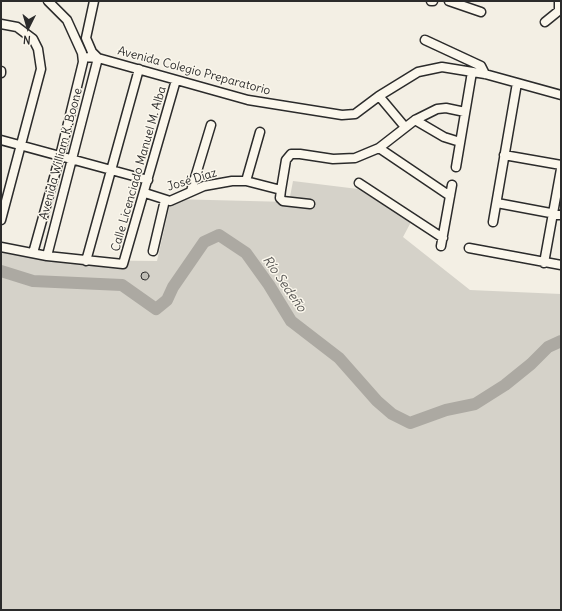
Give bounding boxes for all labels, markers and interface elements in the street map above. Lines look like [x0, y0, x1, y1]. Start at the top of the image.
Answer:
north arrow [8, 8, 48, 48]
text: N [23, 33, 31, 47]
street label: Avenida Colegio Preparatorio [116, 44, 272, 98]
street label: Calle Licenciado Manuel M. Alba [108, 85, 170, 253]
street label: Avenida William K. Boone [36, 87, 86, 221]
street label: José Díaz [165, 166, 219, 194]
water label: Río Sedeño [259, 253, 309, 315]

